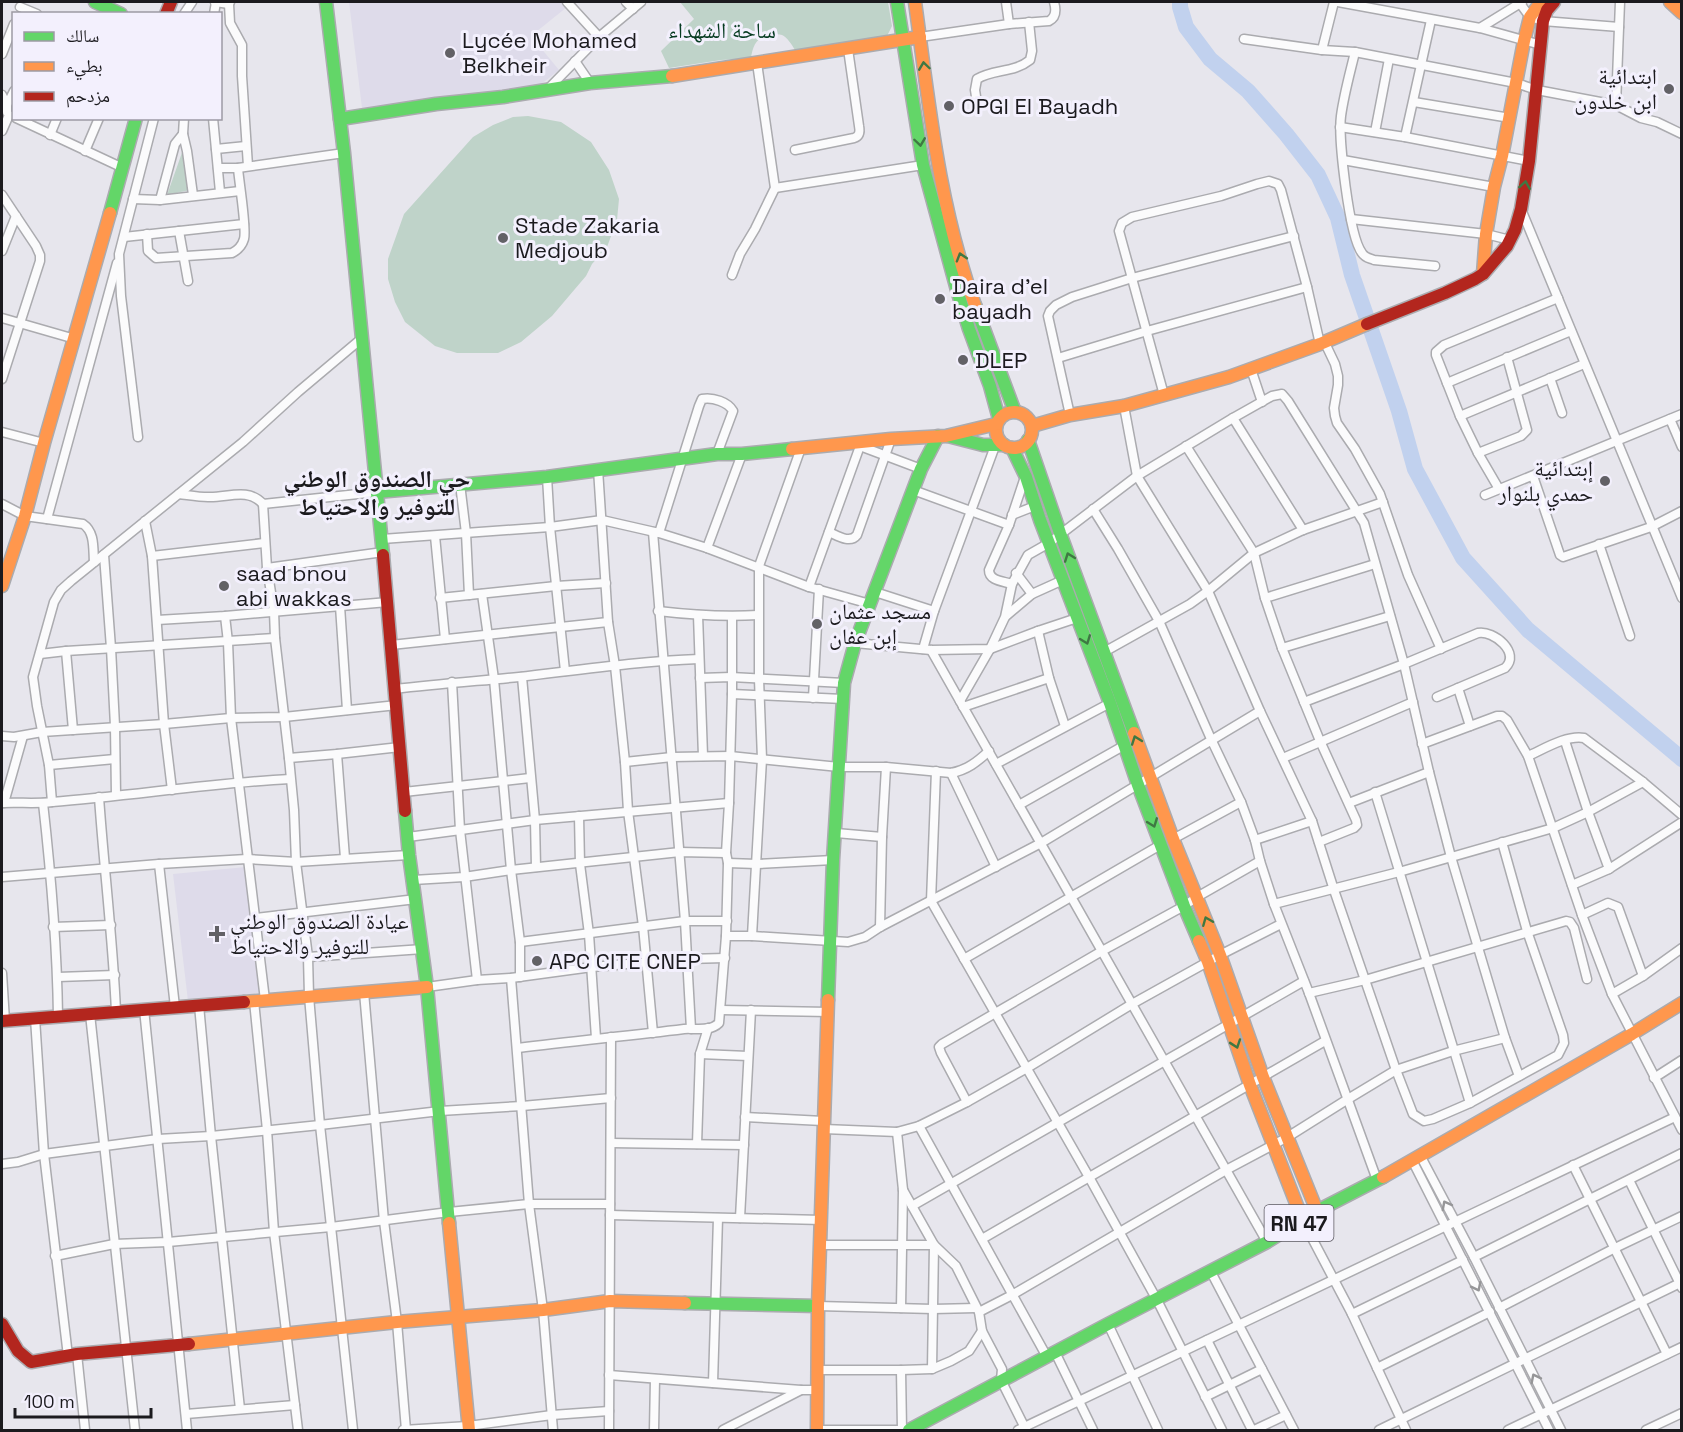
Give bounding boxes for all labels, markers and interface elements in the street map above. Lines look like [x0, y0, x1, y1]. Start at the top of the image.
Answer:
legend [12, 12, 222, 120]
park label: ساحة الشهداء [668, 16, 776, 44]
text: سالك [66, 24, 99, 47]
place label: Lycée Mohamed Belkheir [462, 26, 637, 79]
marker: Lycée Mohamed Belkheir [443, 46, 457, 60]
text: بطيء [66, 54, 103, 81]
one-way arrow [919, 62, 931, 71]
place label: ابتدائية ابن خلدون [1574, 62, 1657, 115]
marker: ابتدائية ابن خلدون [1662, 82, 1676, 96]
text: مزدحم [66, 84, 110, 108]
place label: OPGI El Bayadh [961, 92, 1118, 120]
marker: OPGI El Bayadh [942, 99, 956, 113]
one-way arrow [913, 138, 925, 147]
one-way arrow [1518, 181, 1531, 191]
place label: Stade Zakaria Medjoub [515, 211, 660, 264]
marker: Stade Zakaria Medjoub [496, 231, 510, 245]
one-way arrow [956, 252, 968, 263]
place label: Daira d'el bayadh [952, 272, 1048, 325]
marker: Daira d'el bayadh [933, 292, 947, 306]
place label: DLEP [975, 346, 1027, 374]
marker: DLEP [956, 353, 970, 367]
place label: إبتدائية حمدي بلنوار [1497, 454, 1593, 511]
district label: حي الصندوق الوطني للتوفير والاحتياط [284, 463, 470, 522]
marker: إبتدائية حمدي بلنوار [1598, 474, 1612, 488]
one-way arrow [1064, 552, 1076, 563]
place label: saad bnou abi wakkas [236, 559, 352, 612]
marker: saad bnou abi wakkas [217, 579, 231, 593]
place label: مسجد عثمان إبن عفان [829, 597, 931, 651]
marker: مسجد عثمان إبن عفان [810, 617, 824, 631]
one-way arrow [1078, 634, 1091, 644]
one-way arrow [1131, 735, 1144, 746]
one-way arrow [1146, 816, 1158, 827]
place label: عيادة الصندوق الوطني للتوفير والاحتياط [230, 907, 409, 960]
one-way arrow [1202, 917, 1214, 928]
marker: عيادة الصندوق الوطني للتوفير والاحتياط [208, 925, 226, 943]
place label: APC CITE CNEP [549, 947, 701, 975]
marker: APC CITE CNEP [530, 954, 544, 968]
one-way arrow [1229, 1038, 1242, 1049]
one-way arrow [1442, 1200, 1453, 1211]
road number: RN 47 [1264, 1205, 1334, 1241]
one-way arrow [1470, 1280, 1481, 1291]
one-way arrow [1530, 1374, 1542, 1385]
scale bar [15, 1381, 152, 1419]
text: 100 m [24, 1390, 75, 1413]

